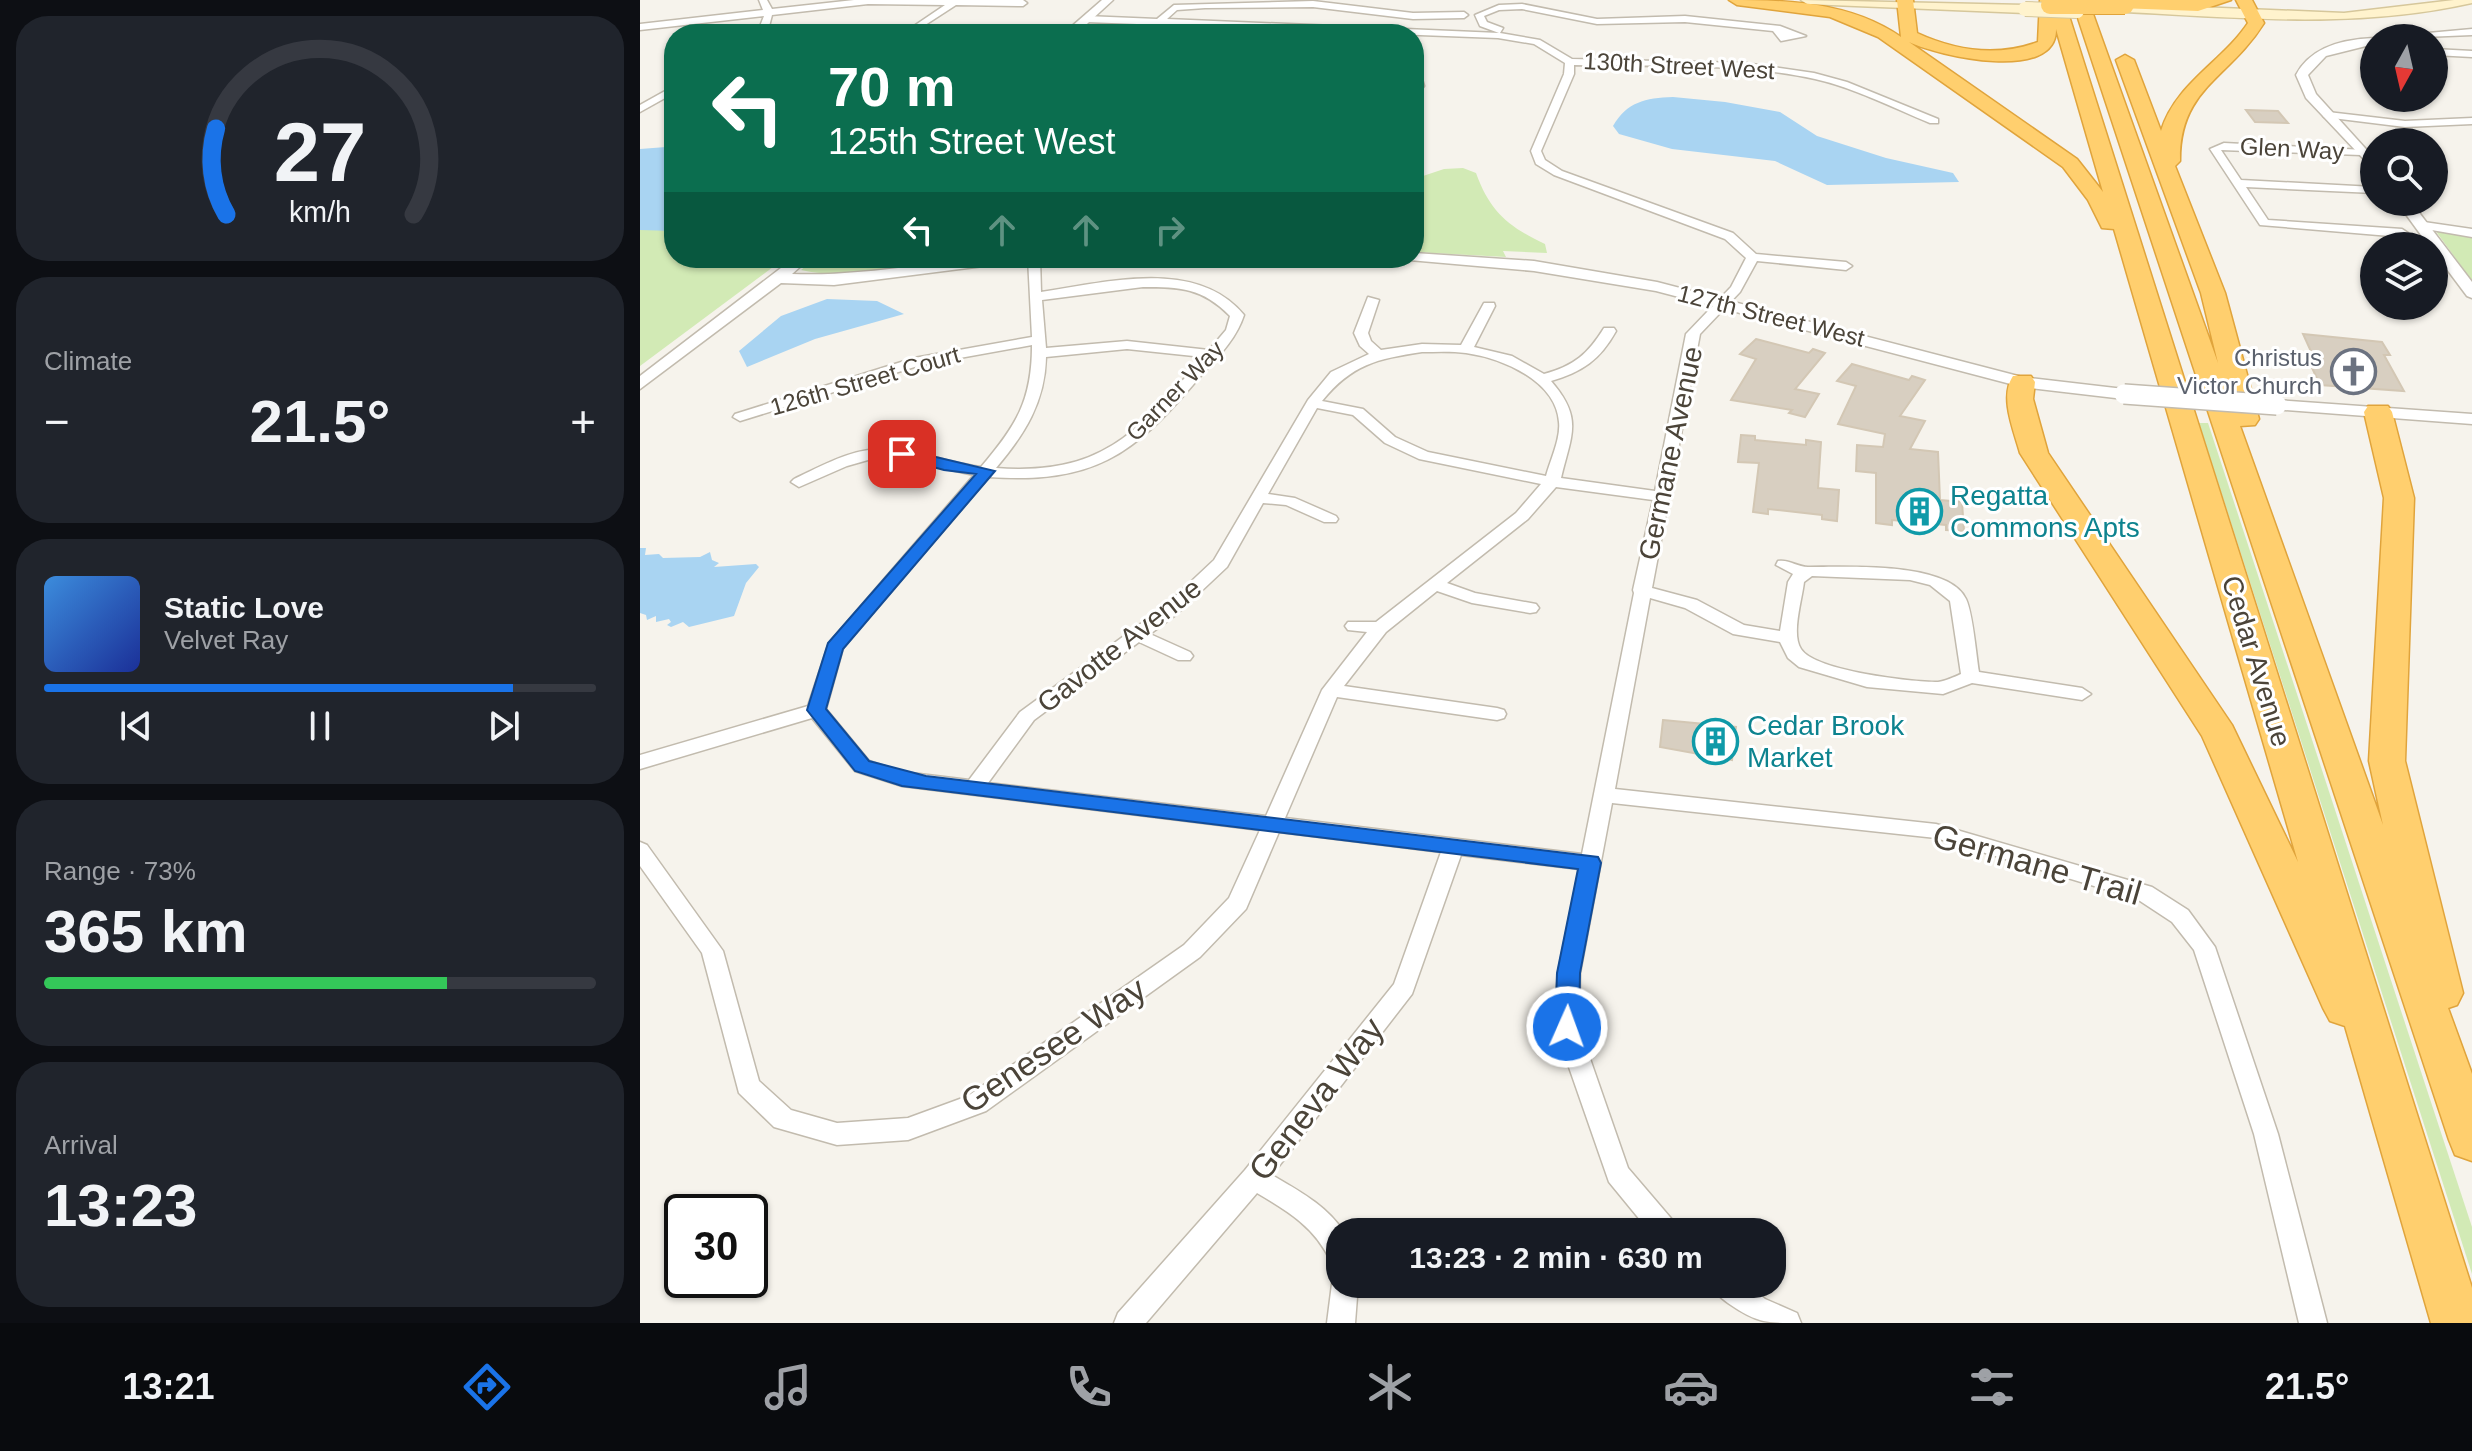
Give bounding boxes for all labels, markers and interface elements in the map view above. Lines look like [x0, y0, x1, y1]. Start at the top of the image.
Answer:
north arrow [2360, 24, 2448, 112]
map controls [2360, 24, 2448, 320]
street label: 130th Street West [1583, 47, 1776, 84]
text: 70 m [828, 55, 956, 118]
icon: left [696, 56, 800, 160]
text: 27 [274, 105, 366, 198]
text: 125th Street West [828, 121, 1116, 162]
button: search [2360, 128, 2448, 216]
street label: Glen Way [2239, 132, 2345, 165]
text: km/h [289, 196, 351, 228]
icon: left [896, 208, 940, 252]
icon: ahead [980, 208, 1024, 252]
icon: ahead [1064, 208, 1108, 252]
icon: right [1148, 208, 1192, 252]
button: layers [2360, 232, 2448, 320]
street label: 127th Street West [1675, 279, 1868, 352]
street label: Garner Way [1120, 335, 1229, 446]
street label: 126th Street Court [767, 340, 963, 421]
street label: Germane Avenue [1633, 344, 1708, 563]
place label: Christus Victor Church [2177, 344, 2322, 399]
text: Climate [44, 346, 132, 376]
church icon: Christus Victor Church [2329, 348, 2377, 396]
text: 21.5° [250, 388, 390, 455]
text: − [44, 397, 70, 446]
text: + [570, 397, 596, 446]
pin [868, 420, 936, 488]
icon: arrive [880, 432, 924, 476]
place label: Regatta Commons Apts [1950, 480, 2140, 543]
building icon: Regatta Commons Apts [1895, 487, 1943, 535]
street label: Gavotte Avenue [1031, 572, 1207, 719]
street label: Cedar Avenue [2216, 572, 2297, 750]
text: Static Love [164, 591, 324, 624]
text: Velvet Ray [164, 625, 288, 655]
icon: previous [114, 704, 158, 748]
icon: pause [298, 704, 342, 748]
icon: next [482, 704, 526, 748]
place label: Cedar Brook Market [1747, 710, 1905, 773]
building icon: Cedar Brook Market [1692, 717, 1740, 765]
street label: Germane Trail [1928, 816, 2146, 912]
text: Range · 73% [44, 856, 196, 886]
text: 365 km [44, 898, 248, 965]
street label: Genesee Way [954, 969, 1152, 1121]
position arrow [1525, 985, 1609, 1069]
street label: Geneva Way [1241, 1010, 1391, 1188]
text: Arrival [44, 1130, 118, 1160]
text: 13:23 [44, 1172, 197, 1239]
speed limit sign: 30 [664, 1194, 768, 1298]
text: 13:23 · 2 min · 630 m [1409, 1241, 1703, 1274]
icon: directions [459, 1359, 515, 1415]
icon: music [760, 1359, 816, 1415]
icon: phone [1061, 1359, 1117, 1415]
icon: climate [1362, 1359, 1418, 1415]
icon: car [1663, 1359, 1719, 1415]
icon: filters [1964, 1359, 2020, 1415]
text: 13:21 [122, 1366, 215, 1407]
text: 21.5° [2265, 1366, 2349, 1407]

